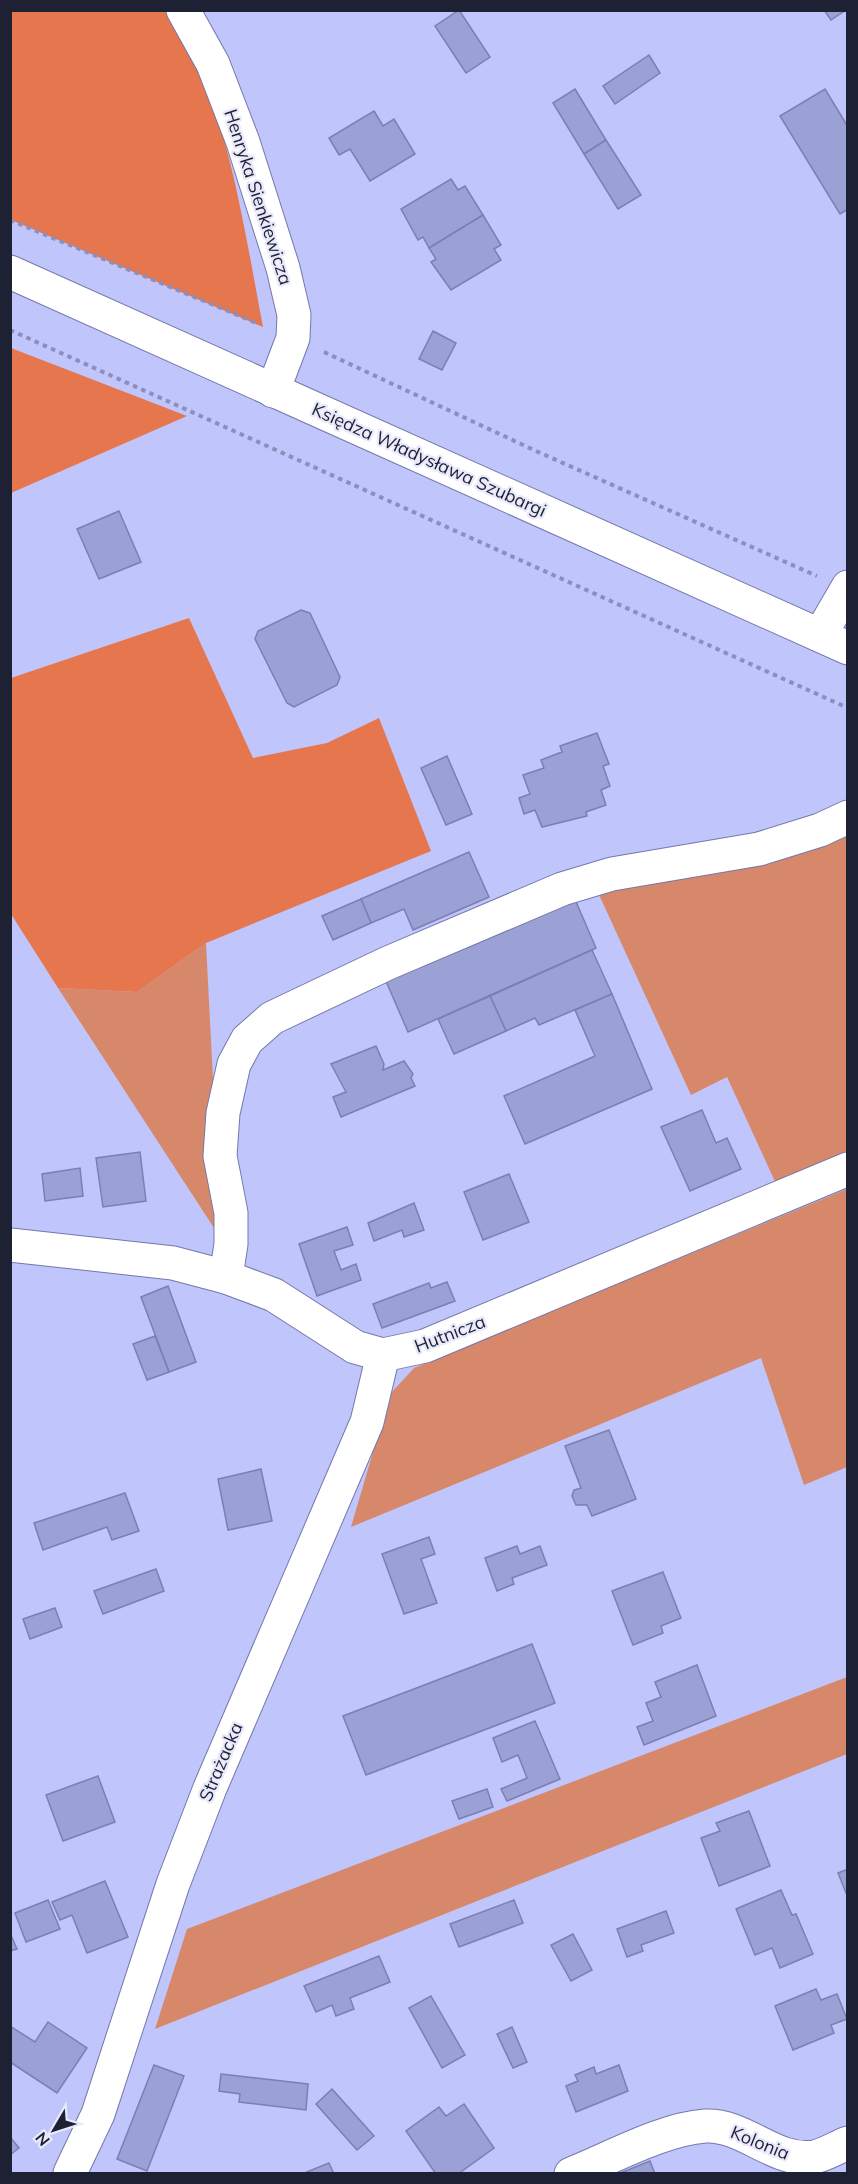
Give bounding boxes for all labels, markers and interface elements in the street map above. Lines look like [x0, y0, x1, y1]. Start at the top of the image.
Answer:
street label: Henryka Sienkiewicza [219, 106, 298, 288]
street label: Księdza Władysława Szubargi [308, 397, 550, 522]
street label: Hutnicza [411, 1309, 489, 1358]
street label: Strażacka [194, 1719, 247, 1805]
north arrow [24, 2100, 84, 2160]
street label: Kolonia [727, 2120, 793, 2165]
text: N [31, 2128, 54, 2150]

